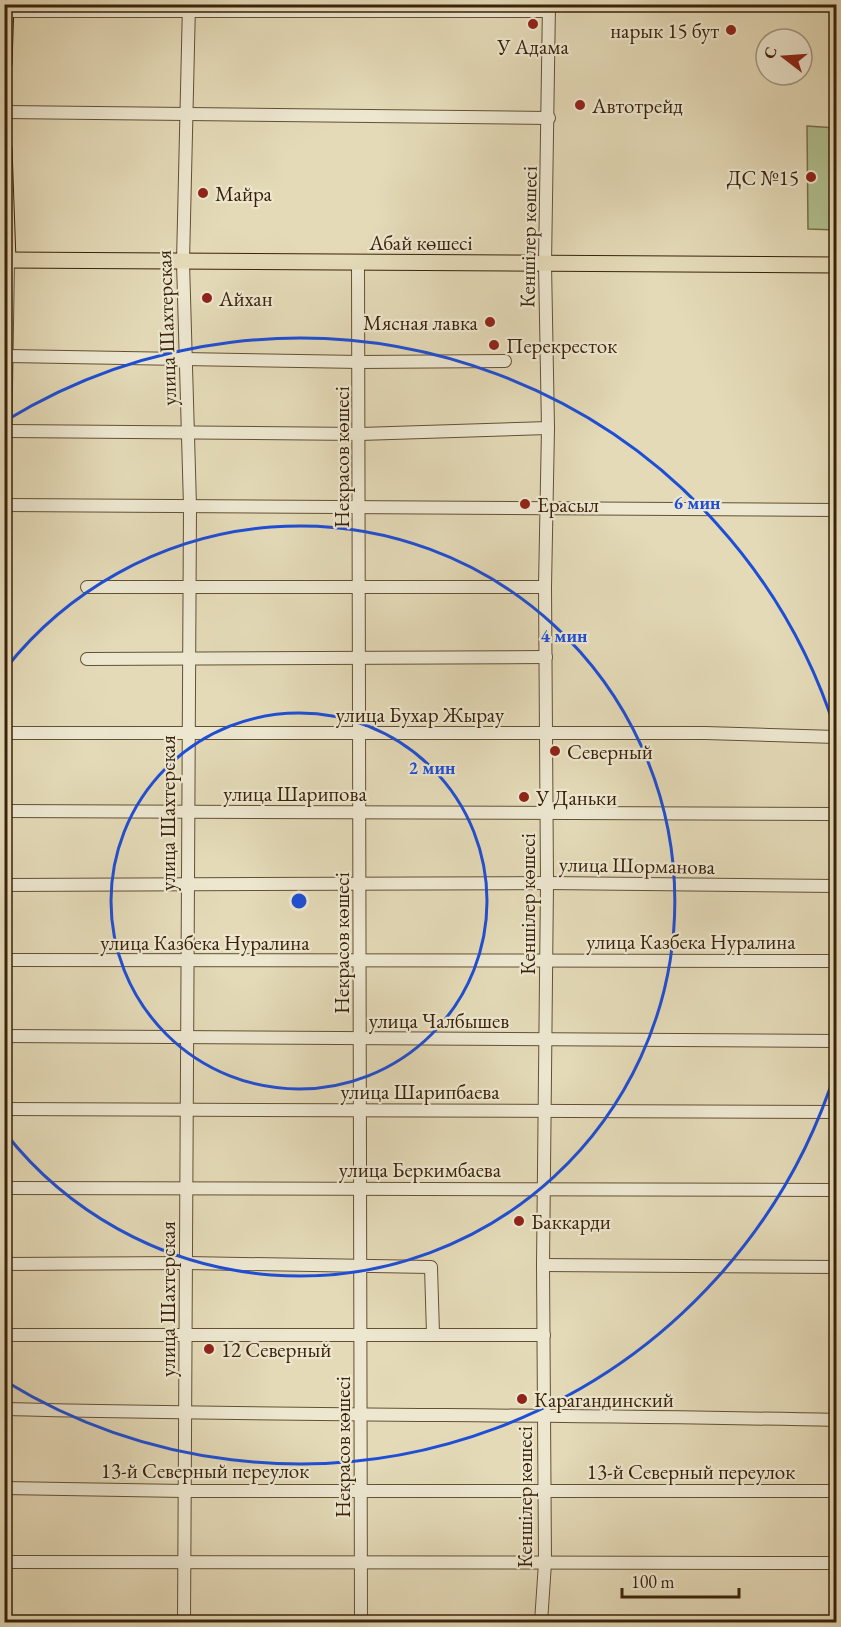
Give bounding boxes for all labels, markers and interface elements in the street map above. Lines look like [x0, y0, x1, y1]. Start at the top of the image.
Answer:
marker: У Адама [526, 17, 540, 31]
place label: нарык 15 бут [610, 17, 719, 44]
marker: нарык 15 бут [724, 23, 738, 37]
north arrow [754, 27, 814, 87]
place label: У Адама [496, 33, 569, 60]
text: С [758, 44, 782, 61]
place label: Автотрейд [591, 92, 683, 119]
marker: Автотрейд [573, 98, 587, 112]
place label: ДС №15 [727, 164, 799, 191]
street label: Кеншілер көшесі [513, 166, 543, 308]
marker: ДС №15 [804, 170, 818, 184]
place label: Майра [215, 180, 272, 207]
marker: Майра [196, 186, 210, 200]
street label: Абай көшесі [368, 229, 473, 256]
street label: улица Шахтерская [150, 250, 182, 406]
place label: Айхан [218, 285, 273, 312]
marker: Айхан [200, 291, 214, 305]
place label: Мясная лавка [363, 309, 479, 336]
marker: Мясная лавка [483, 315, 497, 329]
place label: Перекресток [506, 332, 617, 359]
marker: Перекресток [487, 338, 501, 352]
street label: Некрасов көшесі [328, 386, 355, 528]
place label: Ерасыл [537, 491, 599, 518]
text: 6 мин [674, 491, 721, 514]
marker: Ерасыл [518, 497, 532, 511]
text: 4 мин [541, 624, 588, 647]
street label: улица Бухар Жырау [336, 701, 505, 728]
street label: улица Шахтерская [154, 735, 181, 891]
place label: Северный [567, 738, 653, 765]
marker: Северный [548, 744, 562, 758]
text: 2 мин [409, 756, 456, 779]
street label: улица Шарипова [223, 780, 367, 807]
place label: У Даньки [535, 784, 617, 811]
marker: У Даньки [517, 790, 531, 804]
street label: Кеншілер көшесі [514, 833, 541, 975]
street label: улица Шорманова [559, 850, 716, 880]
street label: Некрасов көшесі [328, 872, 355, 1014]
centre of rings [289, 891, 309, 911]
street label: улица Казбека Нуралина [586, 928, 796, 955]
street label: улица Казбека Нуралина [100, 929, 310, 956]
street label: улица Чалбышев [369, 1007, 509, 1034]
street label: улица Шарипбаева [340, 1078, 500, 1105]
street label: улица Беркимбаева [339, 1156, 502, 1183]
place label: Баккарди [531, 1208, 611, 1235]
marker: Баккарди [512, 1214, 526, 1228]
street label: улица Шахтерская [154, 1221, 181, 1377]
place label: 12 Северный [221, 1336, 331, 1363]
marker: 12 Северный [202, 1342, 216, 1356]
street label: Некрасов көшесі [329, 1376, 356, 1518]
place label: Карагандинский [534, 1386, 674, 1413]
marker: Карагандинский [515, 1392, 529, 1406]
street label: Кеншілер көшесі [511, 1426, 538, 1568]
street label: 13-й Северный переулок [101, 1457, 309, 1484]
street label: 13-й Северный переулок [587, 1458, 795, 1485]
scale bar [622, 1561, 739, 1599]
text: 100 m [631, 1570, 675, 1593]

